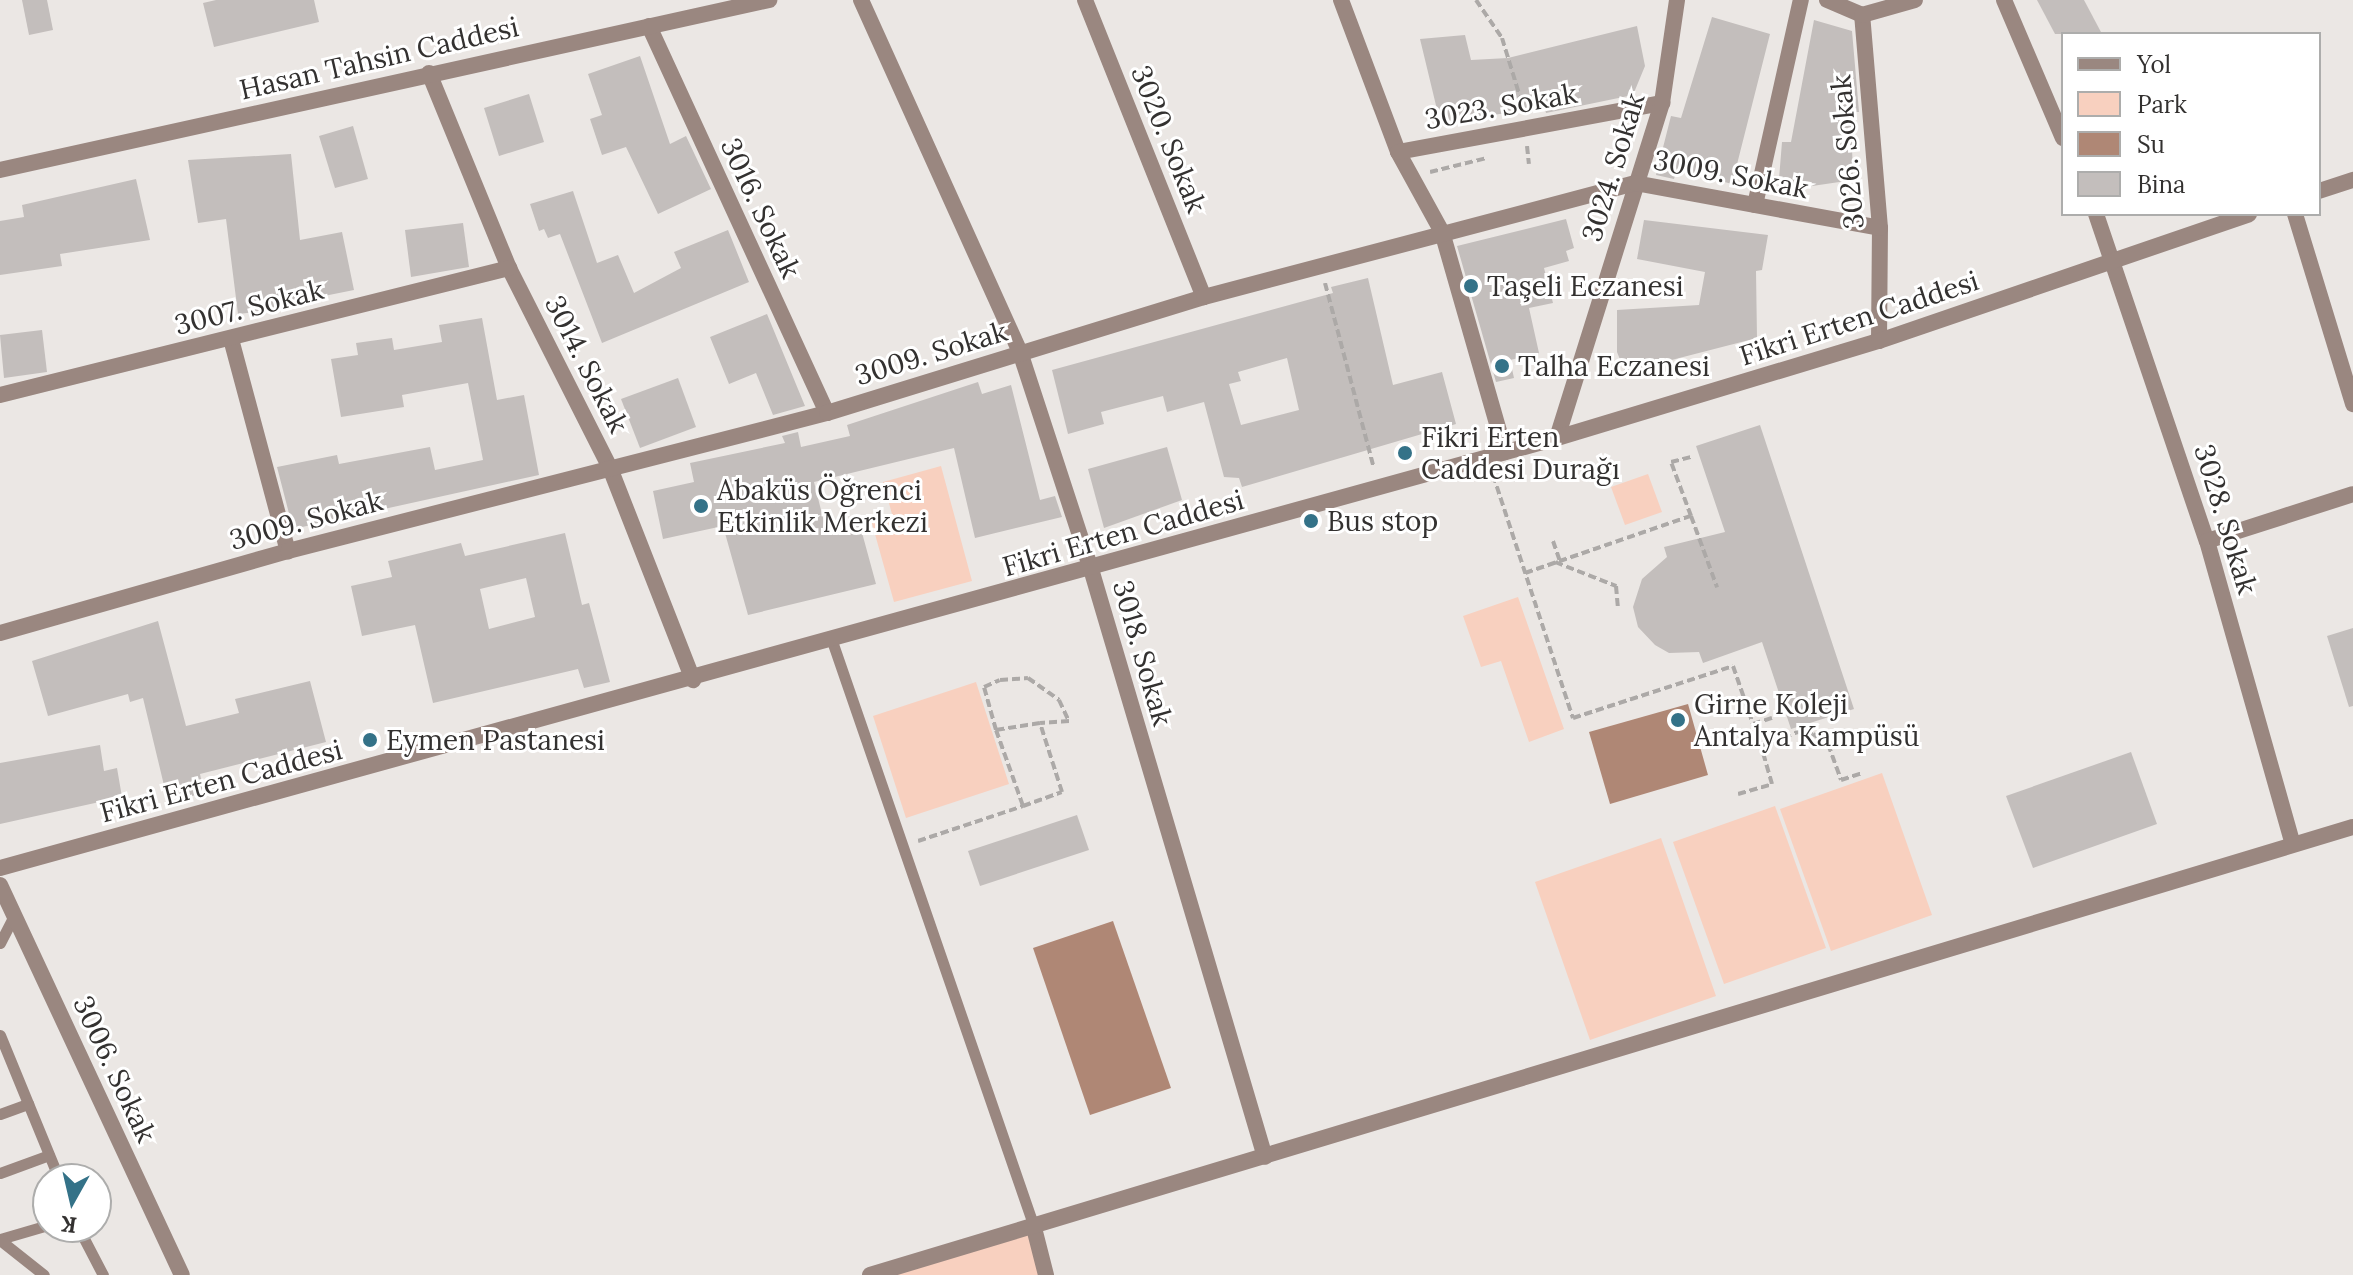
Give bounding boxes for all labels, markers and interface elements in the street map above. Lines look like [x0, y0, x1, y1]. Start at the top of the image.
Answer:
street label: Hasan Tahsin Caddesi [236, 10, 522, 106]
legend [2061, 32, 2321, 216]
text: Yol [2137, 49, 2171, 80]
street label: 3020. Sokak [1124, 60, 1214, 218]
street label: 3026. Sokak [1824, 73, 1870, 231]
street label: 3023. Sokak [1422, 76, 1580, 136]
street label: 3024. Sokak [1575, 89, 1651, 245]
text: Park [2137, 89, 2187, 120]
text: Su [2137, 129, 2165, 160]
street label: 3016. Sokak [714, 133, 808, 283]
street label: 3009. Sokak [1651, 143, 1811, 205]
text: Bina [2137, 169, 2185, 200]
street label: Fikri Erten Caddesi [1735, 264, 1983, 372]
place label: Taşeli Eczanesi [1487, 269, 1684, 303]
street label: 3007. Sokak [171, 272, 327, 342]
marker: Taşeli Eczanesi [1462, 277, 1480, 295]
street label: 3014. Sokak [538, 290, 636, 438]
street label: 3009. Sokak [851, 314, 1011, 392]
place label: Talha Eczanesi [1518, 349, 1710, 383]
marker: Talha Eczanesi [1493, 357, 1511, 375]
place label: Fikri Erten Caddesi Durağı [1421, 420, 1620, 486]
street label: 3028. Sokak [2187, 440, 2265, 598]
marker: Fikri Erten Caddesi Durağı [1396, 444, 1414, 462]
place label: Abaküs Öğrenci Etkinlik Merkezi [717, 473, 928, 539]
street label: 3009. Sokak [226, 483, 386, 557]
street label: Fikri Erten Caddesi [999, 483, 1247, 583]
marker: Abaküs Öğrenci Etkinlik Merkezi [692, 497, 710, 515]
place label: Bus stop [1327, 504, 1438, 538]
marker: Bus stop [1302, 512, 1320, 530]
street label: 3018. Sokak [1106, 576, 1180, 730]
place label: Girne Koleji Antalya Kampüsü [1694, 687, 1919, 753]
marker: Girne Koleji Antalya Kampüsü [1669, 711, 1687, 729]
place label: Eymen Pastanesi [386, 723, 605, 757]
marker: Eymen Pastanesi [361, 731, 379, 749]
street label: Fikri Erten Caddesi [96, 733, 346, 829]
street label: 3006. Sokak [66, 990, 164, 1148]
north arrow [32, 1163, 112, 1243]
text: K [59, 1210, 79, 1240]

